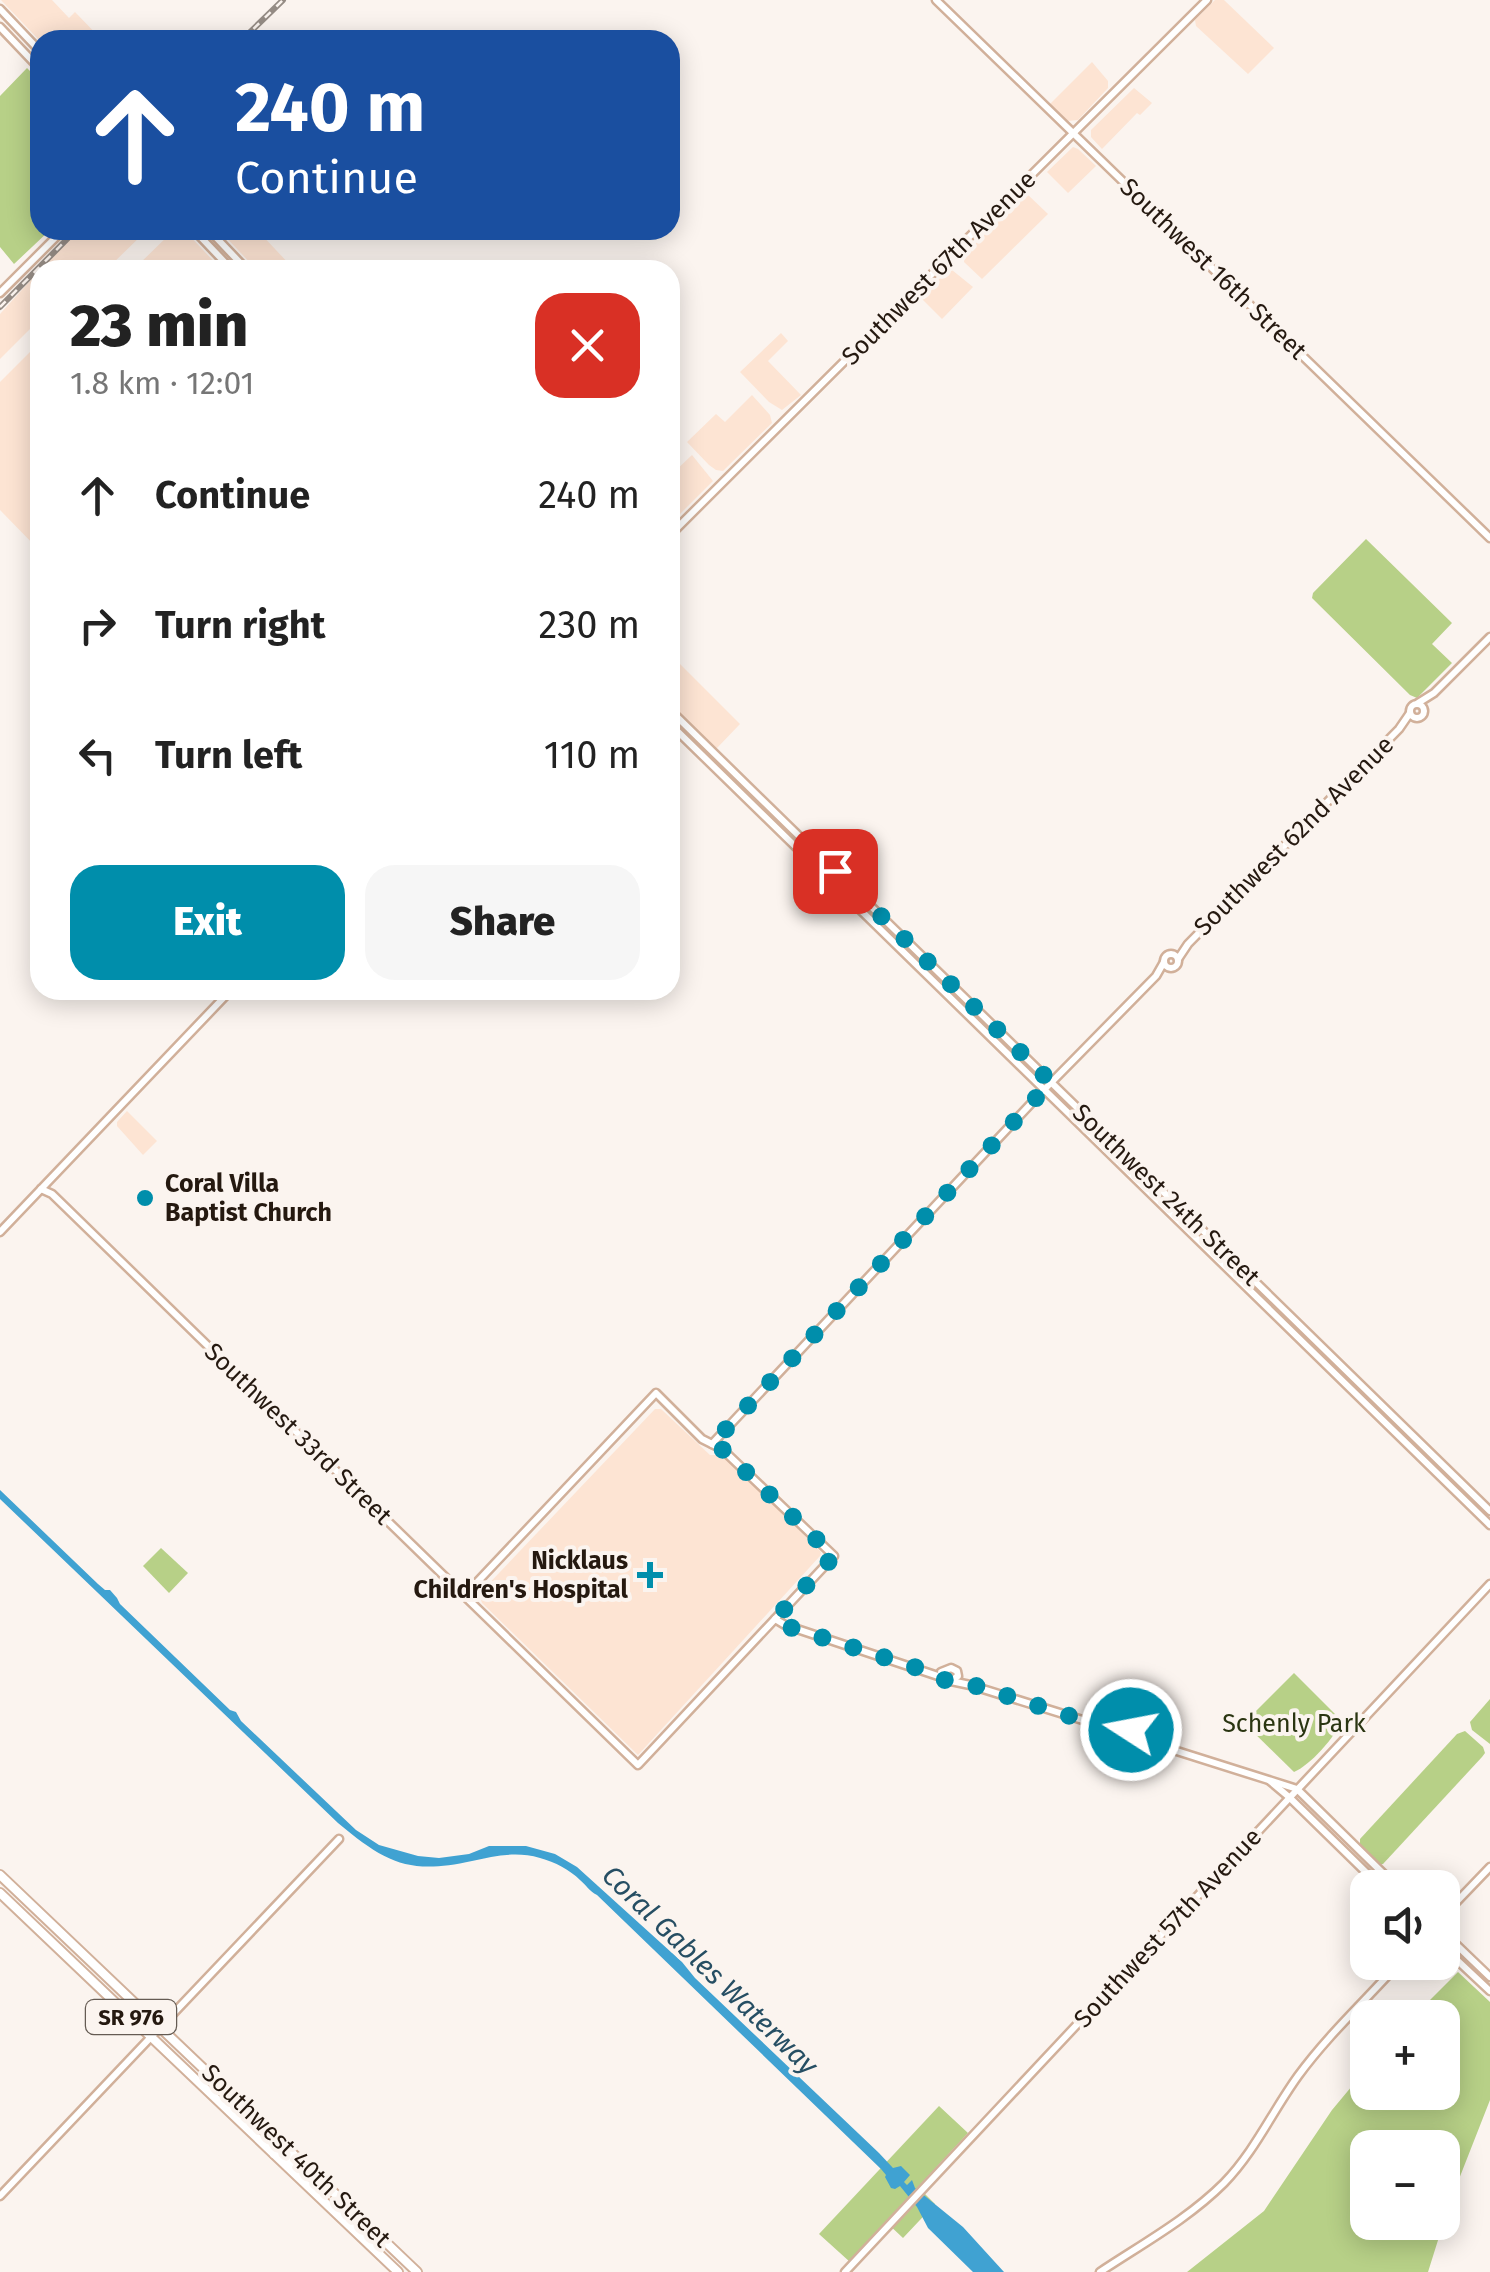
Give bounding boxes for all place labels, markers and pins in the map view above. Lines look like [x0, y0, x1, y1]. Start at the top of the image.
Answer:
pin [793, 829, 878, 914]
place label: Coral Villa Baptist Church [165, 1169, 332, 1228]
marker: Coral Villa Baptist Church [134, 1187, 156, 1209]
place label: Nicklaus Children's Hospital [414, 1546, 629, 1605]
marker: Nicklaus Children's Hospital [637, 1562, 663, 1588]

